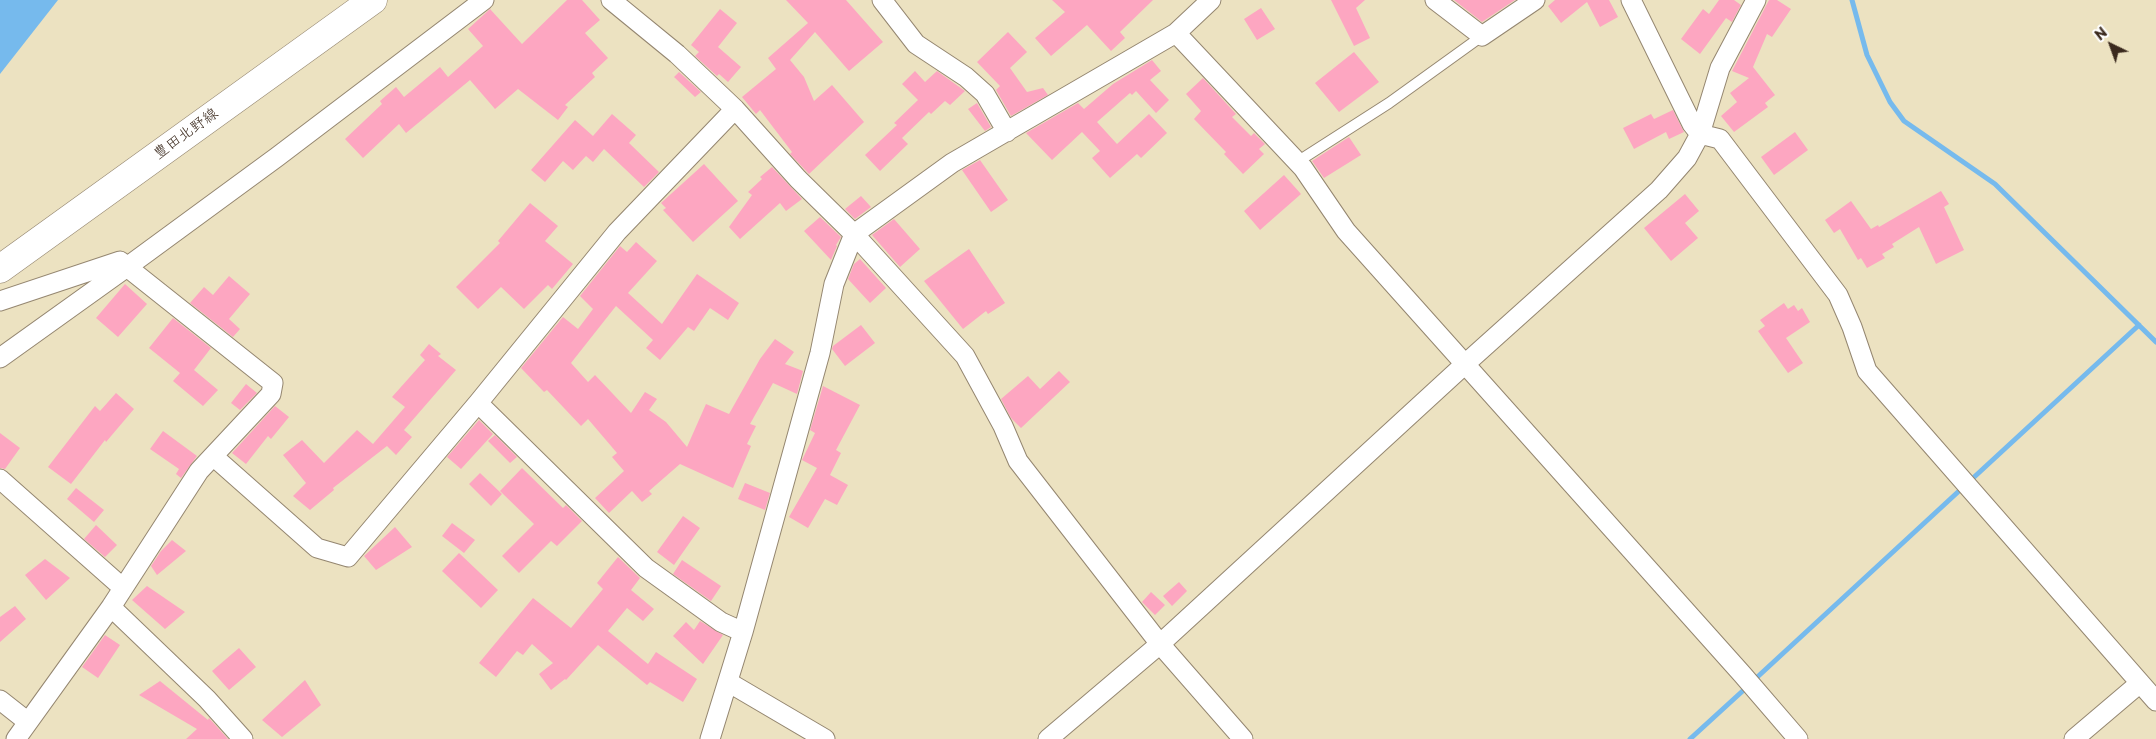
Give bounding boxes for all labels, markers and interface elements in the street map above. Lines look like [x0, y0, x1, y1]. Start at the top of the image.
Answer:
north arrow [2086, 20, 2136, 70]
text: N [2089, 22, 2112, 45]
street label: 豊田北野線 [150, 105, 222, 163]

